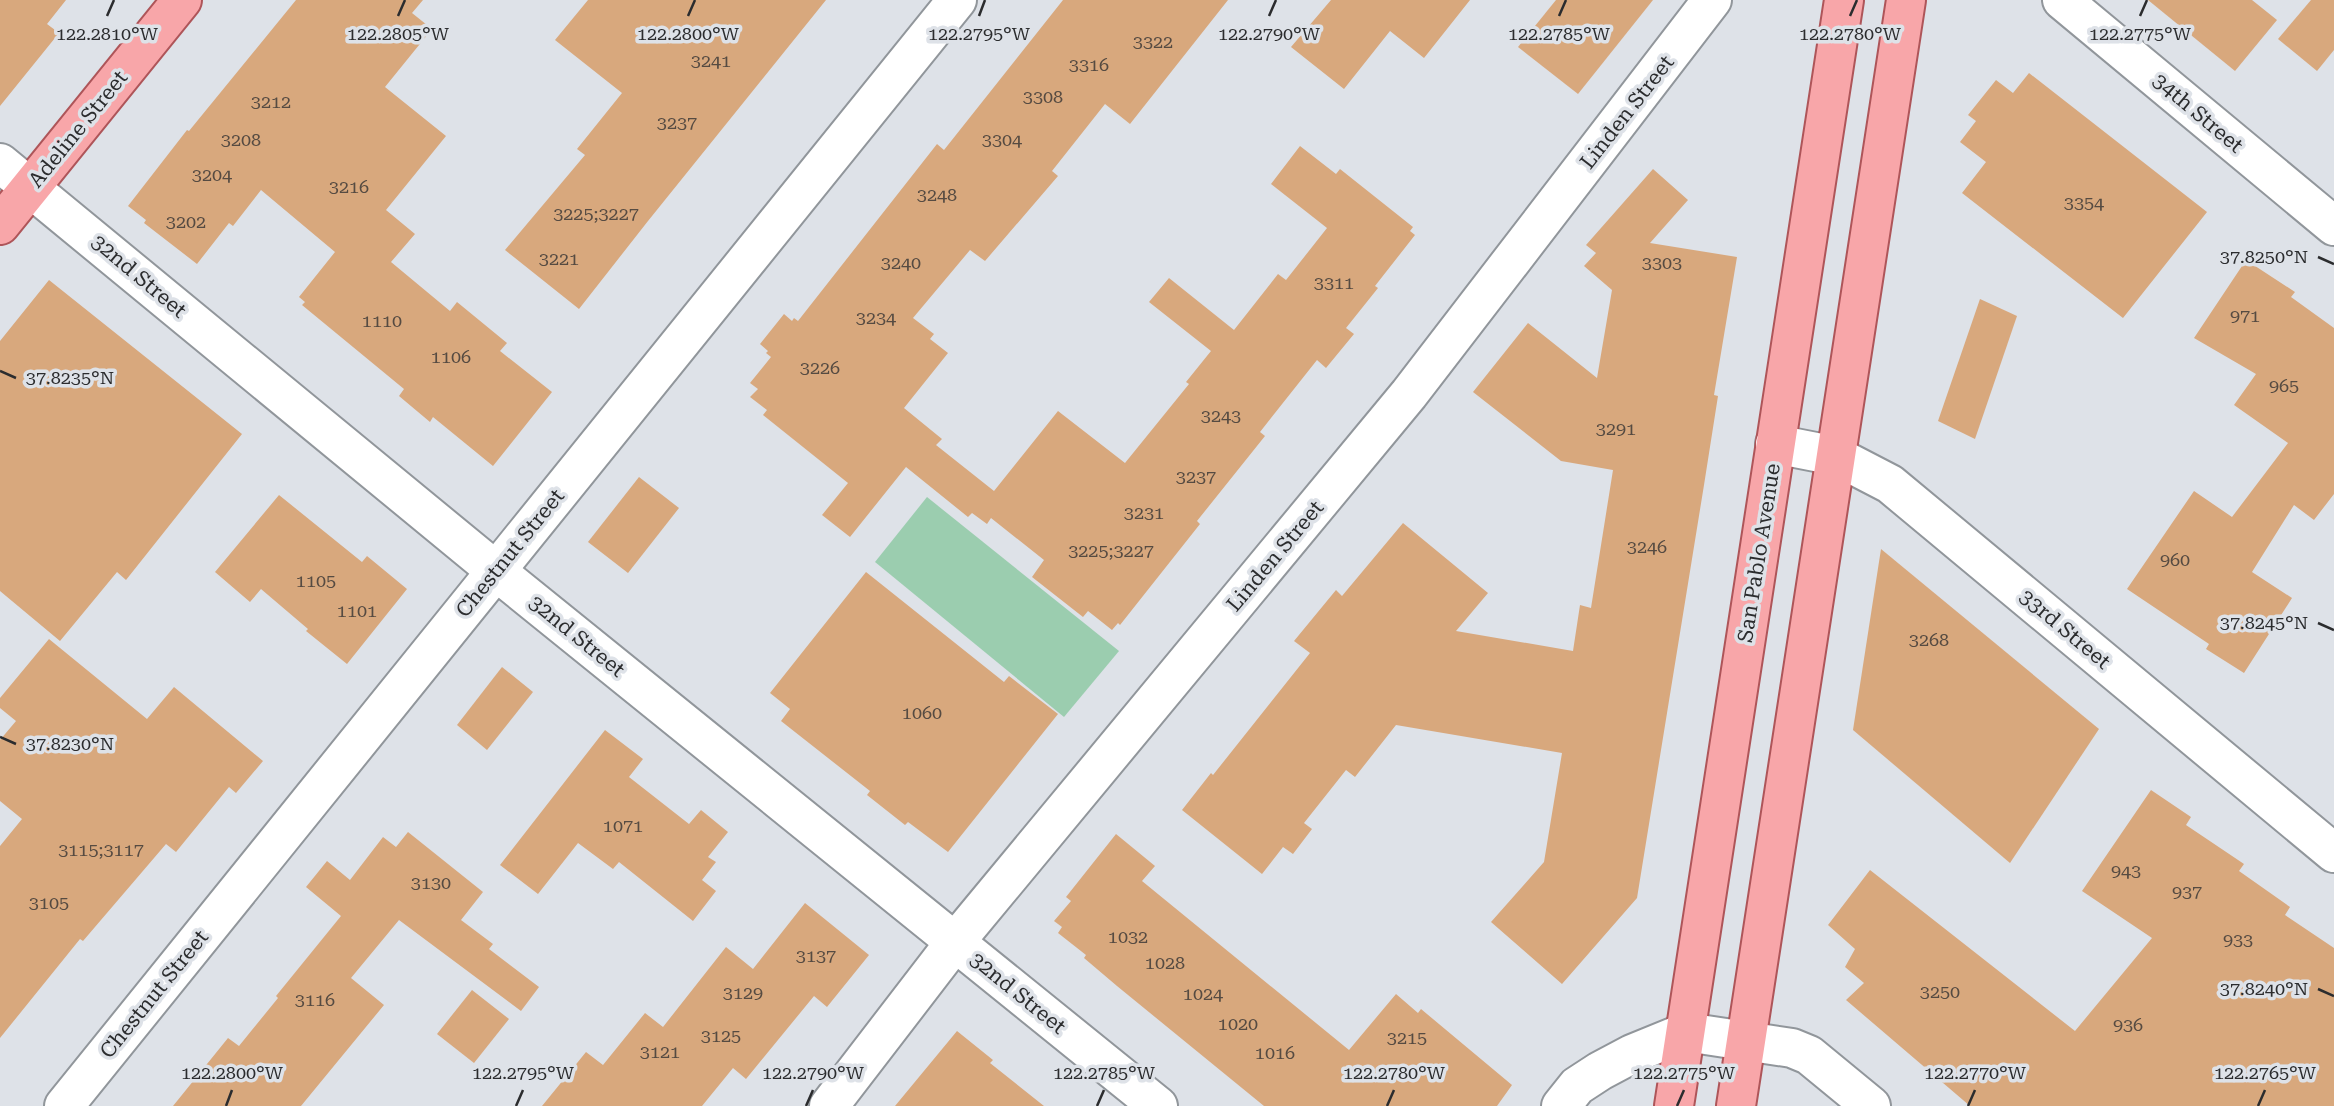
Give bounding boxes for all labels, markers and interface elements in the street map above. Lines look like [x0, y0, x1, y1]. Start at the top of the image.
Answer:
text: 122.2810°W [56, 23, 159, 44]
text: 122.2805°W [347, 23, 450, 44]
text: 122.2800°W [637, 23, 740, 44]
text: 122.2795°W [928, 23, 1031, 44]
text: 122.2790°W [1218, 23, 1321, 44]
text: 122.2785°W [1508, 23, 1611, 44]
text: 122.2780°W [1799, 23, 1902, 44]
text: 122.2775°W [2089, 23, 2192, 44]
house number: 3322 [1133, 31, 1173, 52]
house number: 3241 [691, 50, 731, 71]
street label: Linden Street [1575, 50, 1679, 173]
house number: 3316 [1069, 54, 1109, 75]
street label: Adeline Street [24, 66, 133, 192]
street label: 34th Street [2148, 68, 2248, 158]
house number: 3308 [1023, 86, 1063, 107]
house number: 3212 [251, 91, 291, 112]
house number: 3237 [657, 112, 697, 133]
house number: 3208 [221, 129, 261, 150]
house number: 3304 [982, 129, 1022, 150]
house number: 3204 [192, 164, 232, 185]
house number: 3216 [329, 176, 369, 197]
house number: 3248 [917, 184, 957, 205]
house number: 3354 [2064, 192, 2104, 213]
house number: 3225;3227 [553, 203, 639, 224]
house number: 3202 [166, 211, 206, 232]
street label: 32nd Street [87, 230, 191, 323]
text: 37.8250°N [2220, 246, 2308, 267]
house number: 3221 [539, 248, 579, 269]
house number: 3240 [881, 252, 921, 273]
house number: 3303 [1642, 252, 1682, 273]
house number: 3311 [1314, 272, 1354, 293]
house number: 971 [2230, 305, 2260, 326]
house number: 3234 [856, 307, 896, 328]
house number: 1110 [362, 310, 402, 331]
house number: 1106 [431, 346, 471, 367]
house number: 3226 [800, 357, 840, 378]
text: 37.8235°N [26, 367, 114, 388]
house number: 965 [2269, 375, 2299, 396]
house number: 3243 [1201, 405, 1241, 426]
house number: 3291 [1596, 418, 1636, 439]
street label: San Pablo Avenue [1733, 462, 1785, 644]
house number: 3237 [1176, 466, 1216, 487]
street label: Chestnut Street [451, 484, 569, 622]
street label: Linden Street [1222, 496, 1328, 616]
house number: 3231 [1124, 502, 1164, 523]
house number: 3246 [1627, 536, 1667, 557]
house number: 3225;3227 [1068, 540, 1154, 561]
house number: 960 [2160, 549, 2190, 570]
house number: 1105 [296, 570, 336, 591]
street label: 33rd Street [2015, 584, 2115, 674]
street label: 32nd Street [524, 590, 630, 682]
house number: 1101 [337, 600, 377, 621]
text: 37.8245°N [2220, 612, 2308, 633]
house number: 3268 [1909, 629, 1949, 650]
house number: 1060 [902, 702, 942, 723]
text: 37.8230°N [26, 733, 114, 754]
house number: 1071 [603, 815, 643, 836]
house number: 3115;3117 [58, 839, 144, 860]
house number: 943 [2111, 860, 2141, 881]
house number: 3130 [411, 872, 451, 893]
house number: 937 [2172, 881, 2202, 902]
house number: 3105 [29, 892, 69, 913]
street label: Chestnut Street [95, 925, 213, 1063]
house number: 1032 [1108, 926, 1148, 947]
house number: 933 [2223, 929, 2253, 950]
house number: 3137 [796, 945, 836, 966]
street label: 32nd Street [965, 947, 1071, 1039]
house number: 1028 [1145, 952, 1185, 973]
text: 37.8240°N [2220, 978, 2308, 999]
house number: 3250 [1920, 981, 1960, 1002]
house number: 3129 [723, 982, 763, 1003]
house number: 1024 [1183, 983, 1223, 1004]
house number: 3116 [295, 989, 335, 1010]
house number: 1020 [1218, 1013, 1258, 1034]
house number: 936 [2113, 1014, 2143, 1035]
house number: 3125 [701, 1025, 741, 1046]
house number: 3215 [1387, 1027, 1427, 1048]
house number: 3121 [640, 1041, 680, 1062]
house number: 1016 [1255, 1042, 1295, 1063]
text: 122.2800°W [181, 1062, 284, 1083]
text: 122.2795°W [472, 1062, 575, 1083]
text: 122.2790°W [762, 1062, 865, 1083]
text: 122.2785°W [1053, 1062, 1156, 1083]
text: 122.2780°W [1343, 1062, 1446, 1083]
text: 122.2775°W [1633, 1062, 1736, 1083]
text: 122.2770°W [1924, 1062, 2027, 1083]
text: 122.2765°W [2214, 1062, 2317, 1083]

